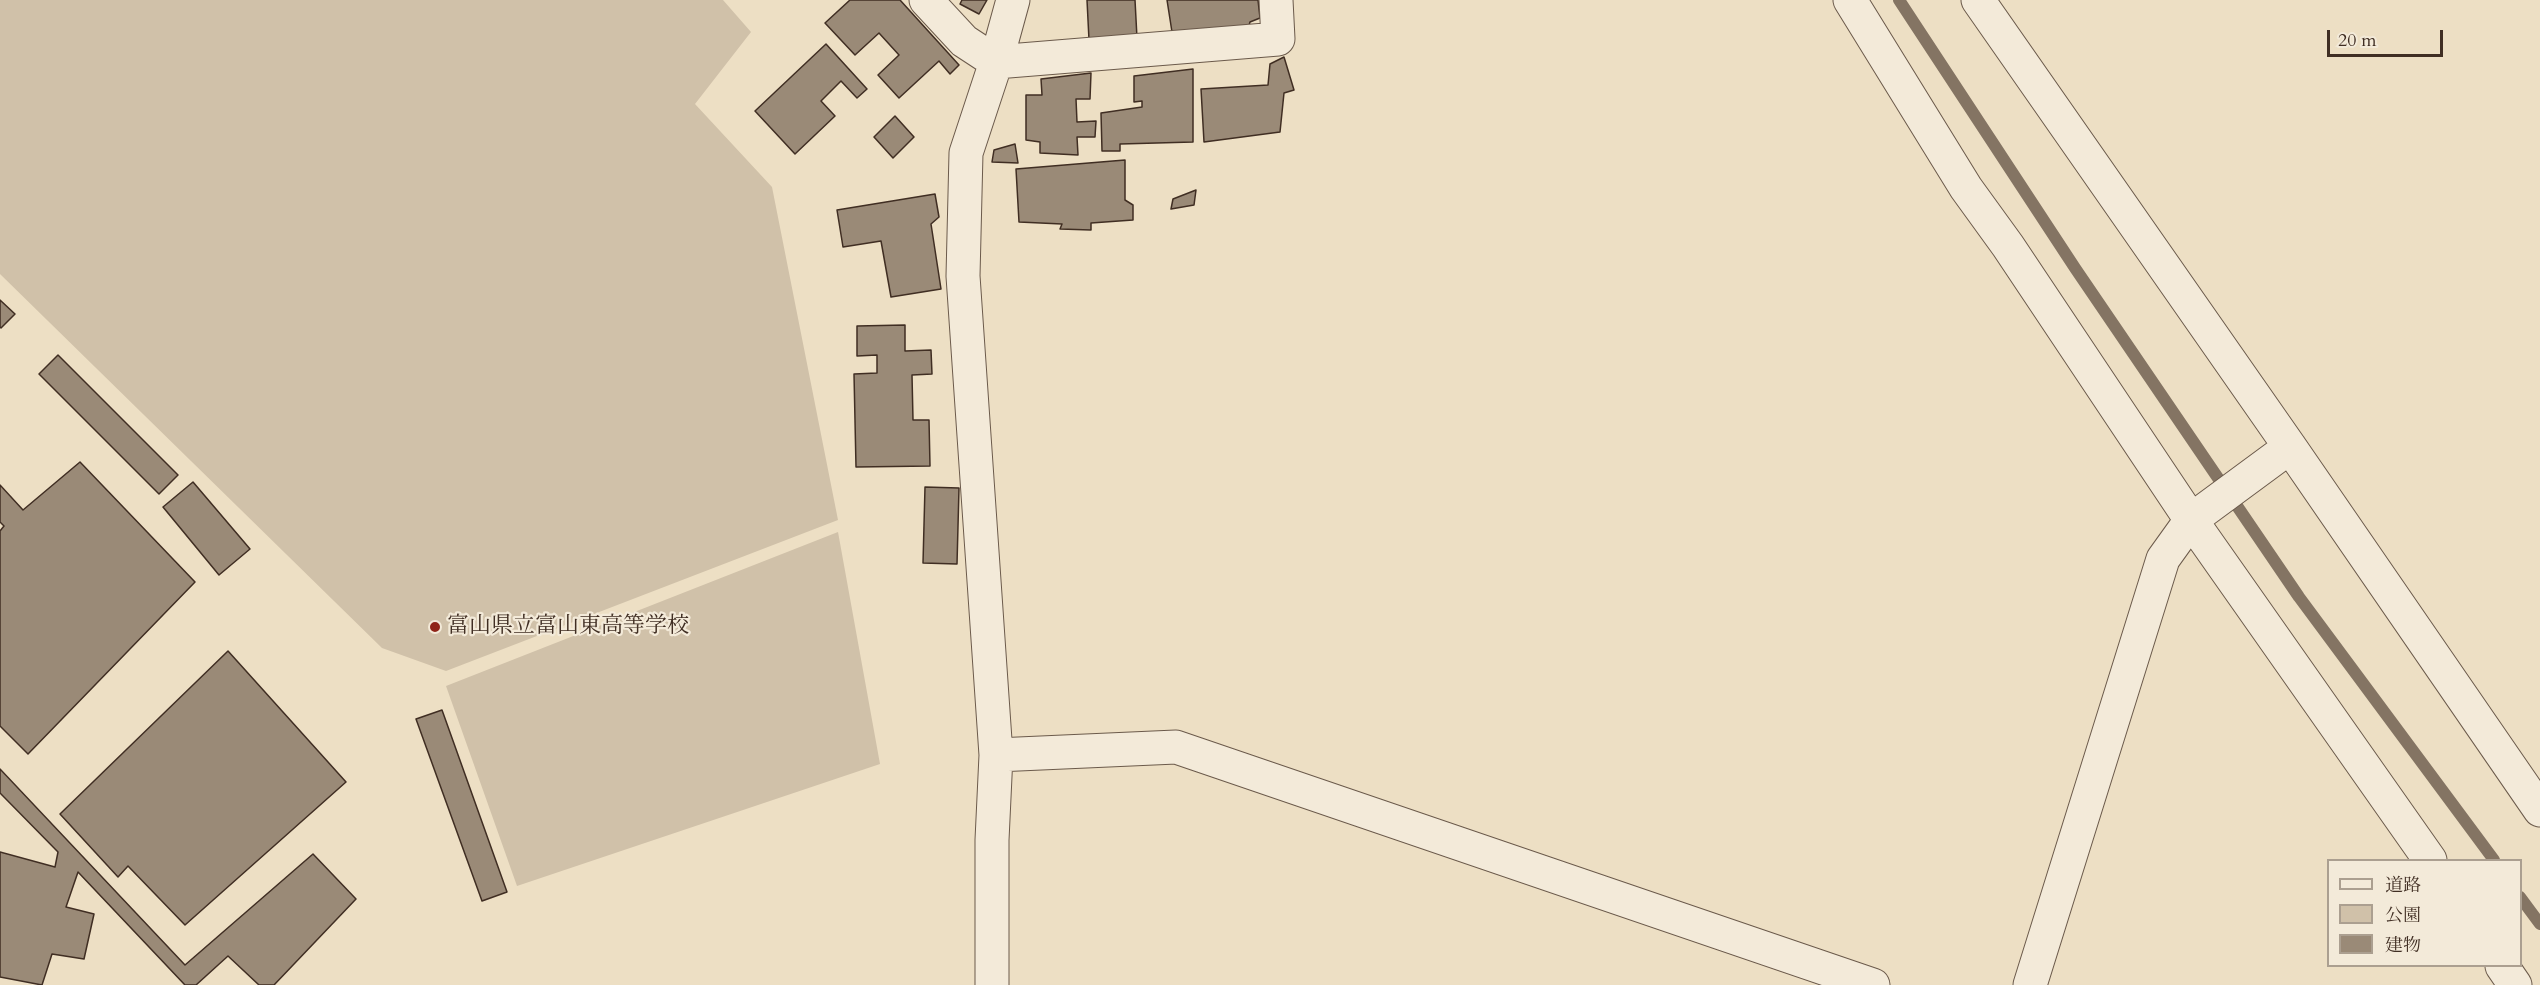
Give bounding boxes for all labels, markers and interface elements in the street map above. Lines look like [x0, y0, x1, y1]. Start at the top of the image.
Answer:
scale bar [2330, 18, 2446, 56]
text: 20 m [2338, 28, 2377, 53]
place label: 富山県立富山東高等学校 [447, 614, 689, 640]
marker: 富山県立富山東高等学校 [428, 620, 442, 634]
legend [2327, 859, 2522, 967]
text: 道路 [2385, 873, 2421, 898]
text: 公園 [2385, 903, 2421, 928]
text: 建物 [2385, 933, 2421, 958]

